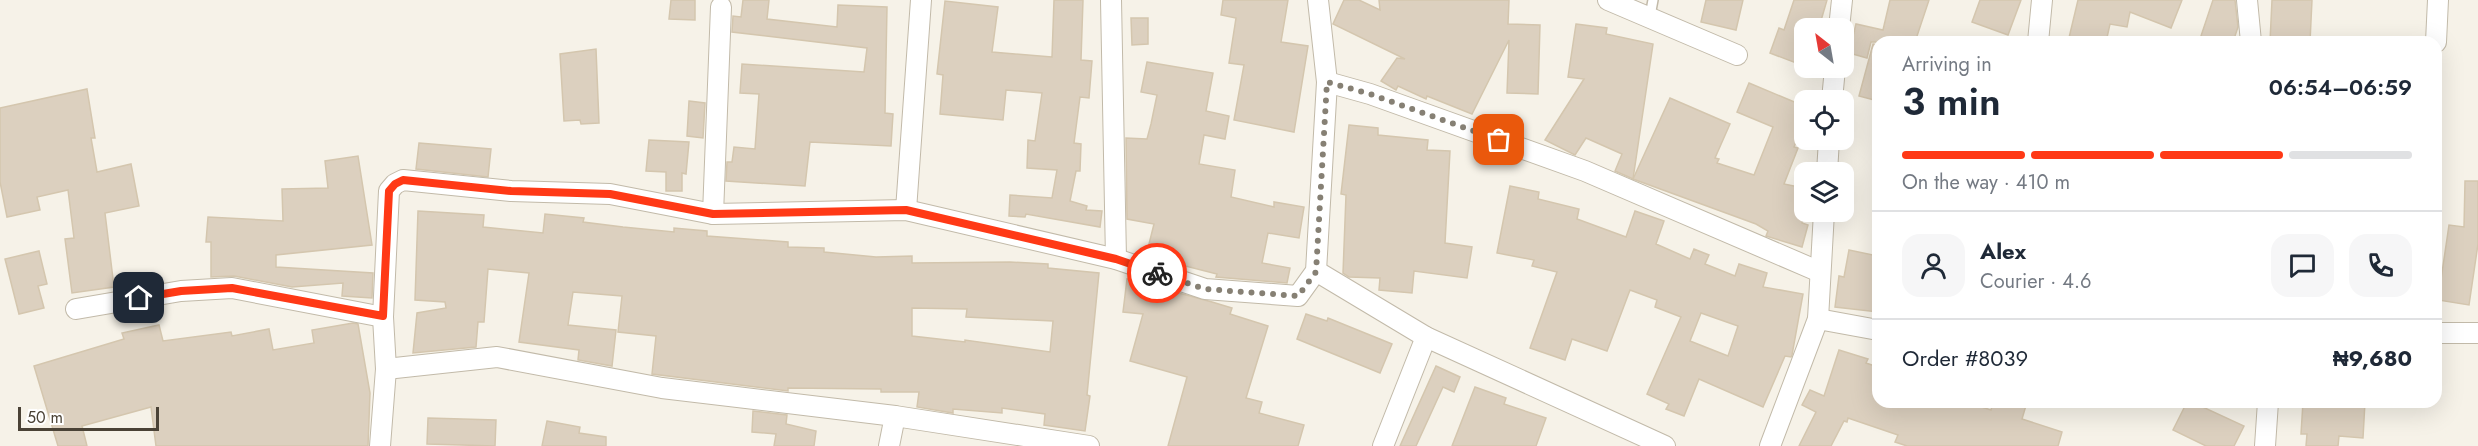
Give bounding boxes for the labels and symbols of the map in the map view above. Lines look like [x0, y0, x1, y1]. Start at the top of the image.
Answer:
north arrow [1794, 18, 1854, 78]
pin [1473, 114, 1524, 165]
courier [1127, 243, 1187, 303]
pin [113, 272, 164, 323]
scale bar [18, 404, 159, 432]

